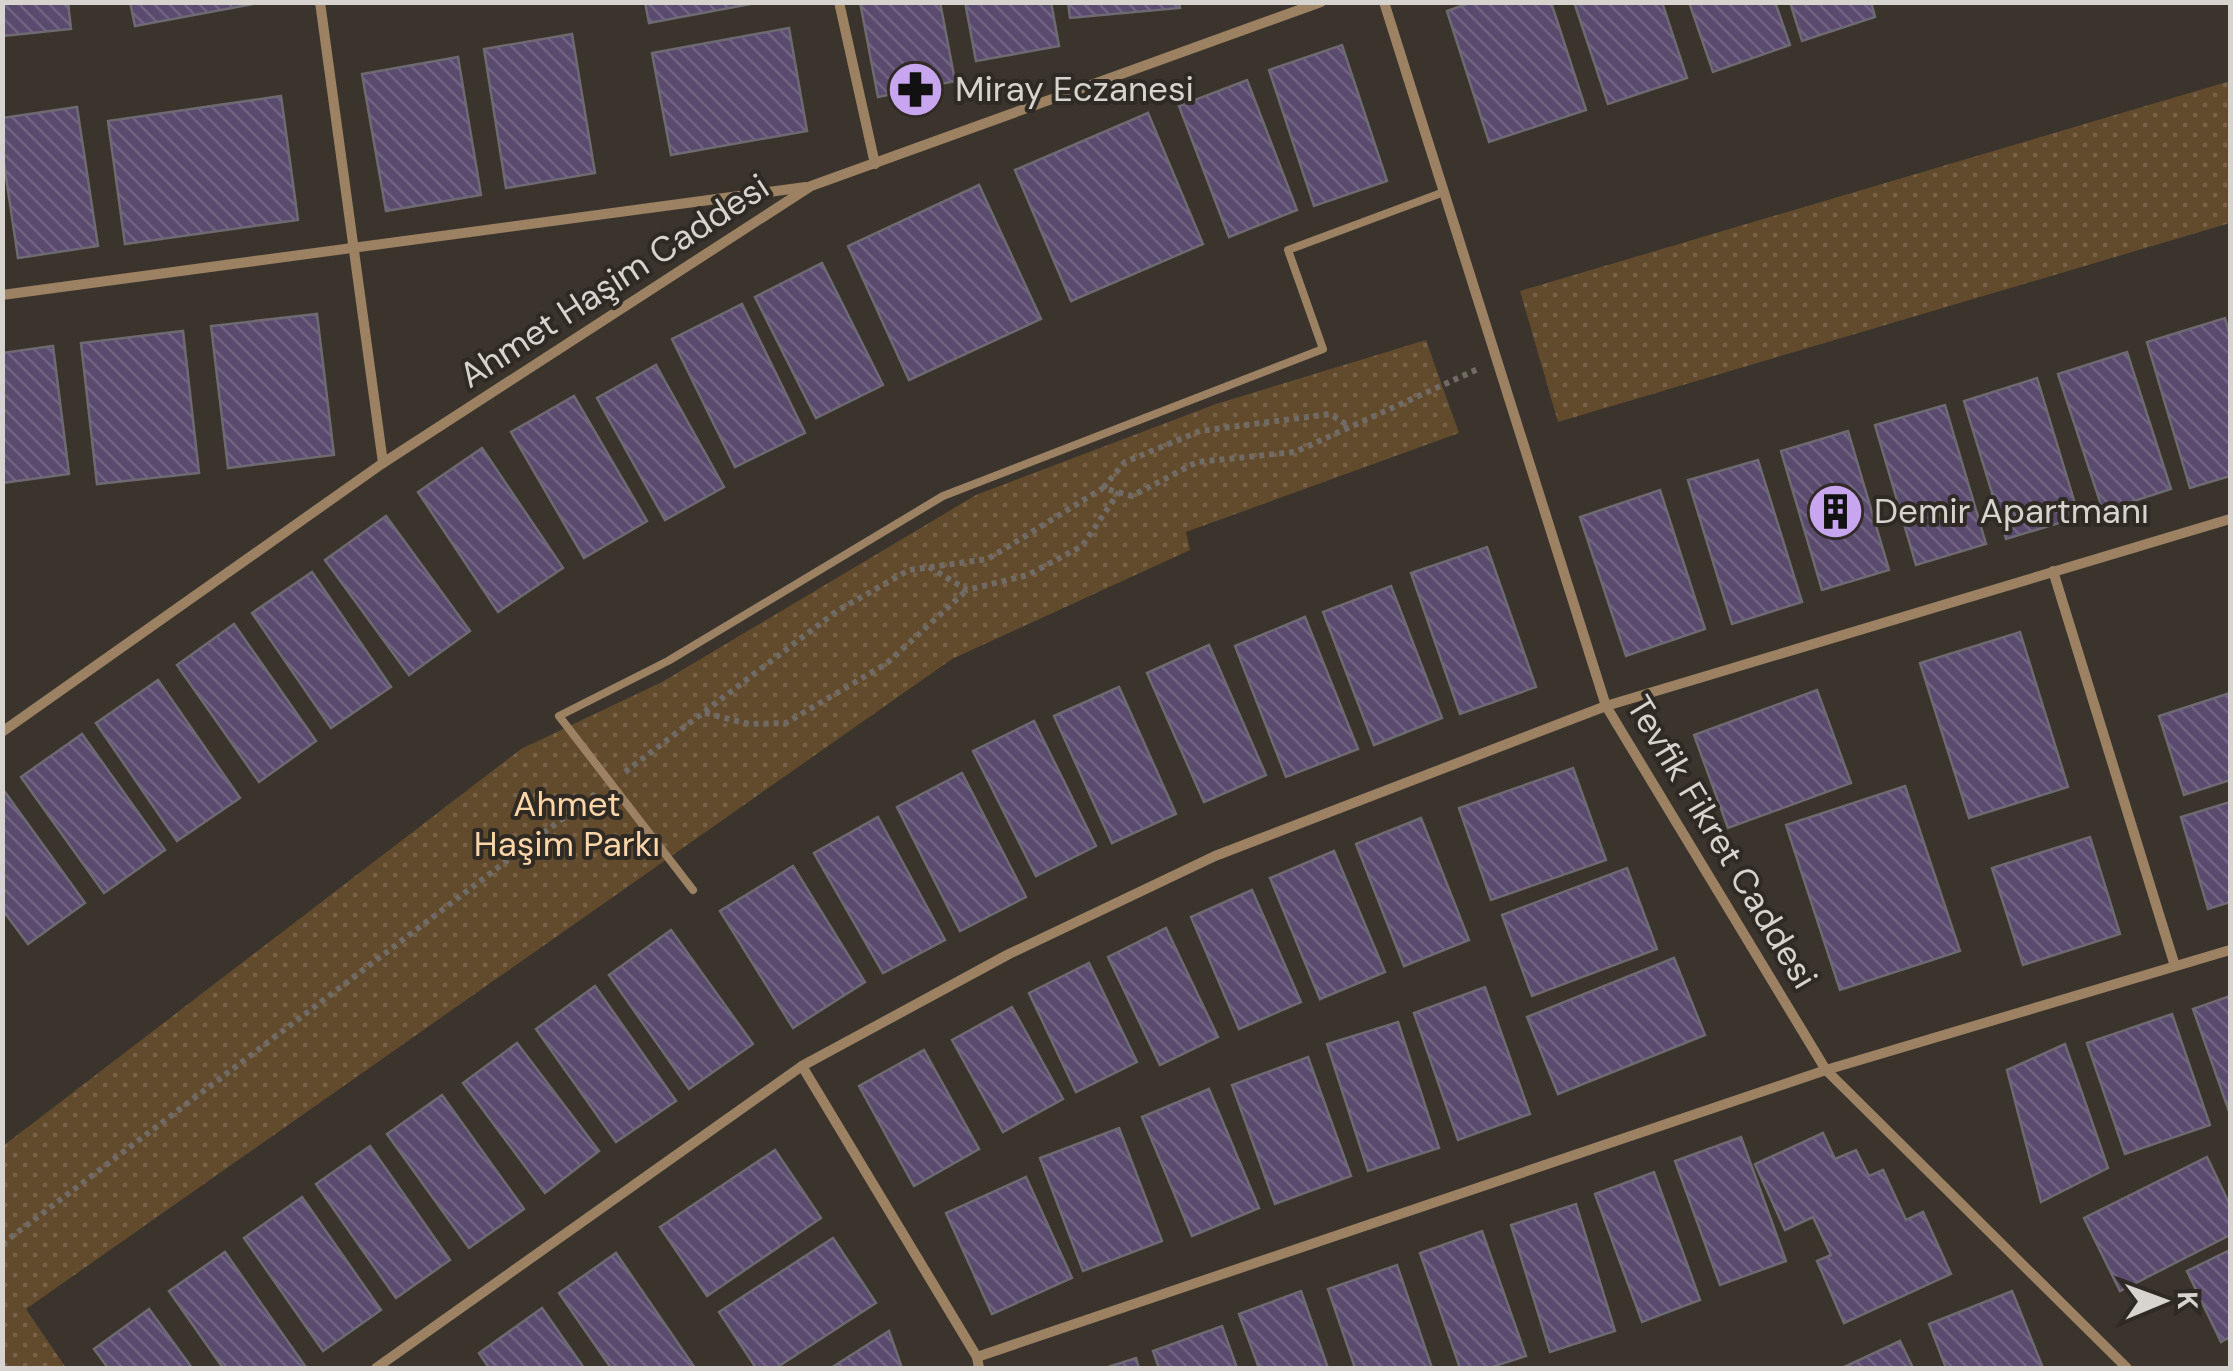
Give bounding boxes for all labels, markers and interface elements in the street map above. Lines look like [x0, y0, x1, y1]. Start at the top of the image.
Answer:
pharmacy icon: Miray Eczanesi [886, 59, 946, 119]
place label: Miray Eczanesi [955, 66, 1194, 112]
street label: Ahmet Haşim Caddesi [450, 164, 778, 398]
building icon: Demir Apartmanı [1805, 481, 1865, 541]
place label: Demir Apartmanı [1874, 488, 2149, 534]
street label: Tevfik Fikret Caddesi [1616, 687, 1828, 997]
park label: Ahmet Haşim Parkı [474, 781, 660, 867]
north arrow [2113, 1251, 2213, 1351]
text: K [2169, 1291, 2206, 1310]

